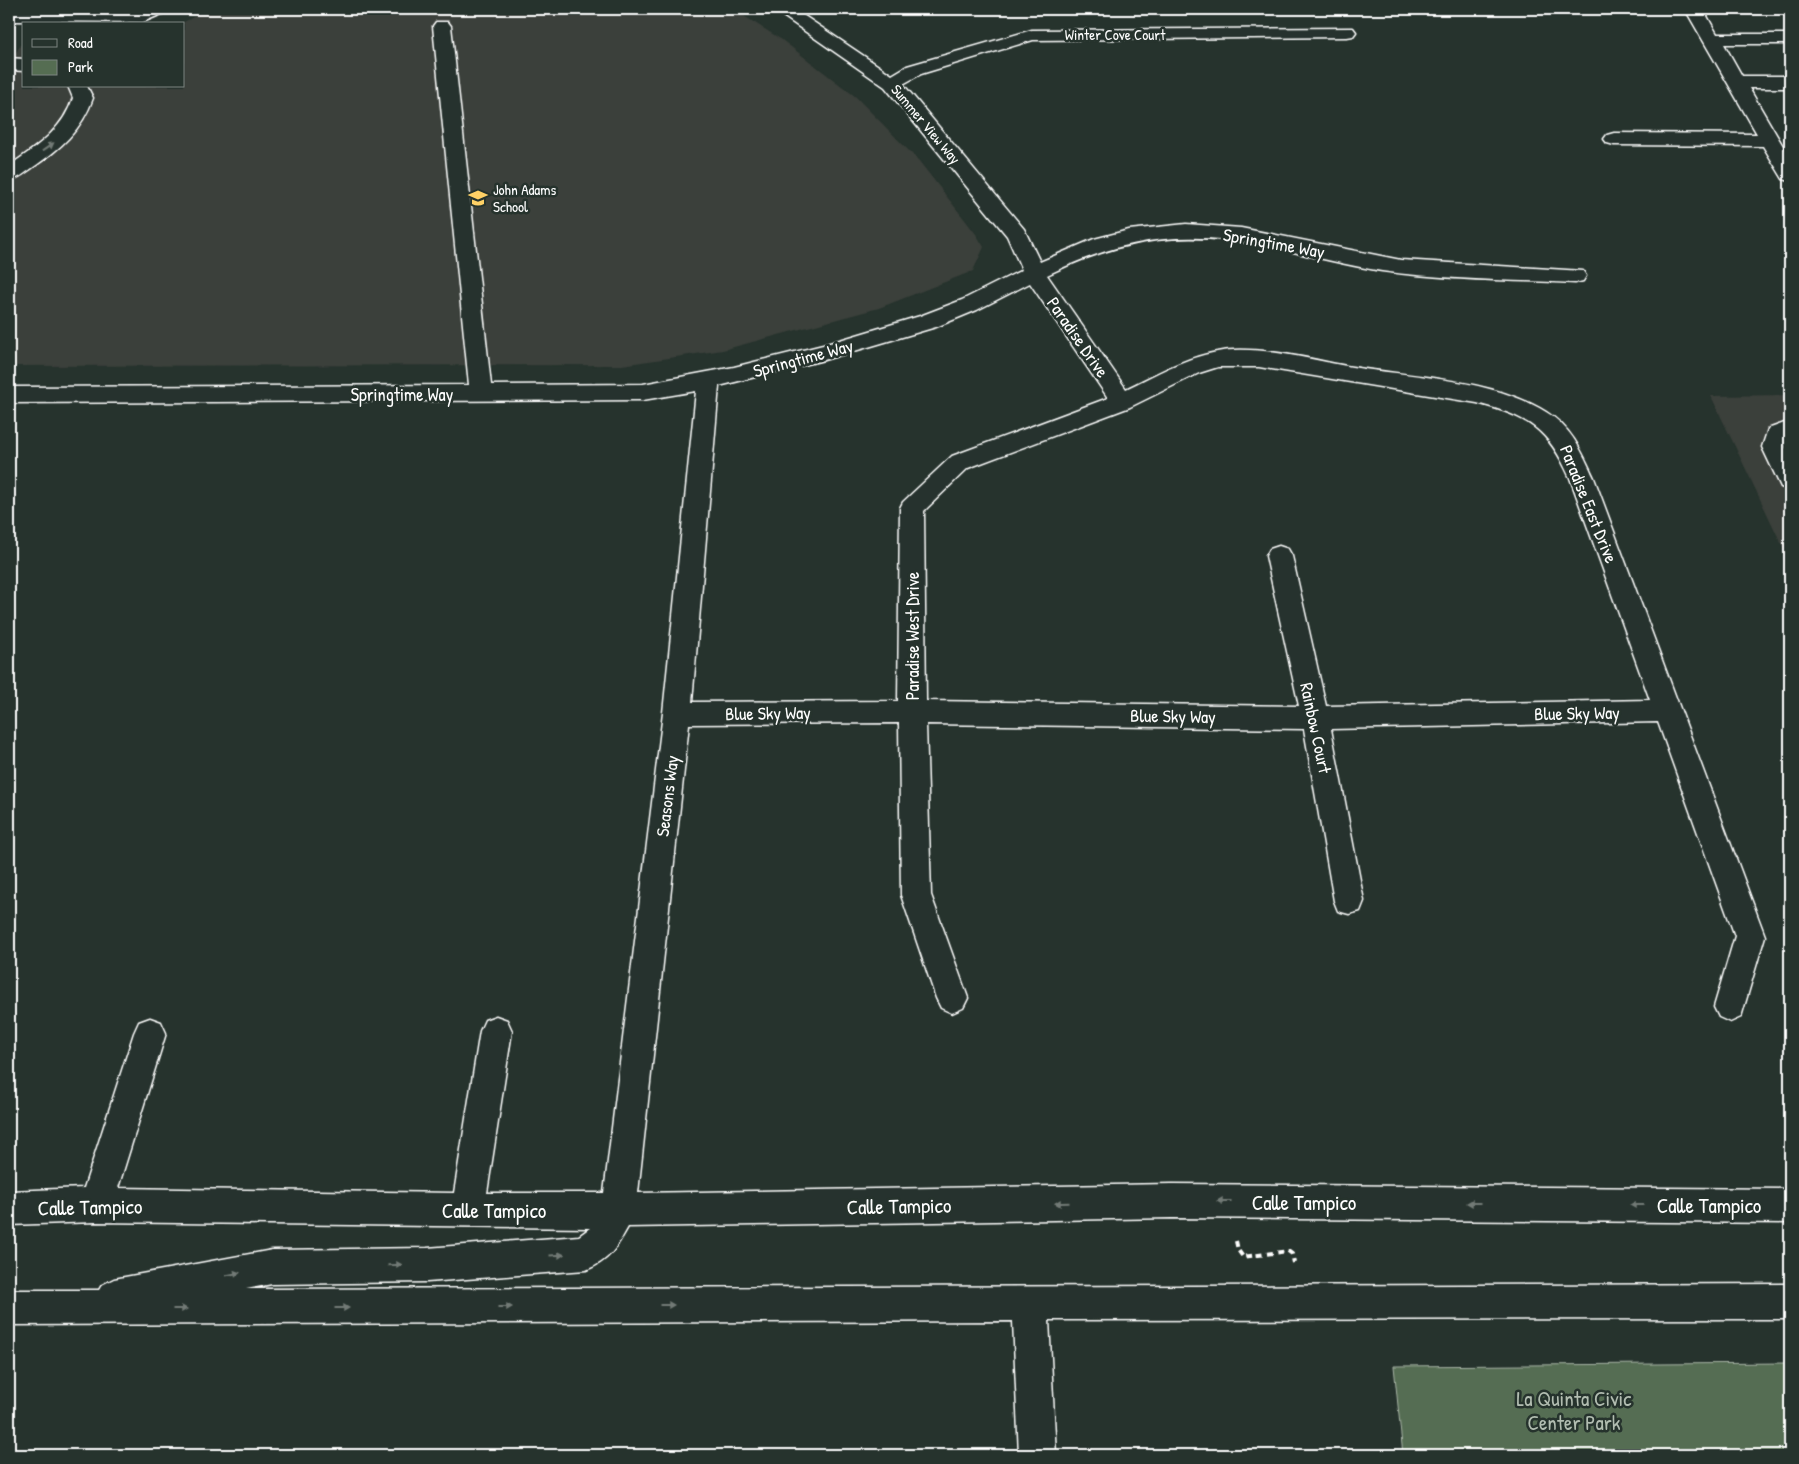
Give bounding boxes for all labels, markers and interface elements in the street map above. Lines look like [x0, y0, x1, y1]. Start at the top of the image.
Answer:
legend [22, 22, 185, 88]
street label: Winter Cove Court [1065, 24, 1166, 45]
text: Road [68, 32, 93, 53]
text: Park [68, 56, 93, 77]
street label: Summer View Way [886, 80, 966, 168]
one-way arrow [41, 141, 54, 152]
place label: John Adams School [493, 179, 556, 217]
school or university icon: John Adams School [467, 187, 489, 209]
street label: Springtime Way [1221, 222, 1327, 264]
street label: Paradise Drive [1041, 292, 1115, 382]
street label: Springtime Way [750, 333, 856, 383]
street label: Springtime Way [351, 382, 454, 407]
street label: Paradise East Drive [1554, 441, 1624, 567]
street label: Paradise West Drive [900, 572, 925, 700]
street label: Rainbow Court [1294, 680, 1338, 776]
street label: Blue Sky Way [725, 700, 811, 726]
street label: Blue Sky Way [1534, 700, 1620, 726]
street label: Blue Sky Way [1130, 703, 1216, 729]
street label: Seasons Way [650, 754, 684, 838]
street label: Calle Tampico [1252, 1188, 1356, 1217]
street label: Calle Tampico [846, 1191, 952, 1221]
street label: Calle Tampico [1657, 1191, 1761, 1220]
street label: Calle Tampico [37, 1192, 143, 1222]
street label: Calle Tampico [442, 1196, 546, 1225]
one-way arrow [1216, 1197, 1232, 1205]
one-way arrow [1053, 1199, 1069, 1207]
one-way arrow [1466, 1199, 1482, 1207]
one-way arrow [1628, 1201, 1644, 1209]
one-way arrow [549, 1250, 565, 1258]
one-way arrow [387, 1261, 403, 1269]
one-way arrow [225, 1270, 241, 1278]
one-way arrow [660, 1301, 676, 1309]
one-way arrow [497, 1303, 513, 1311]
one-way arrow [335, 1304, 351, 1312]
one-way arrow [172, 1305, 188, 1313]
park label: La Quinta Civic Center Park [1517, 1384, 1632, 1437]

